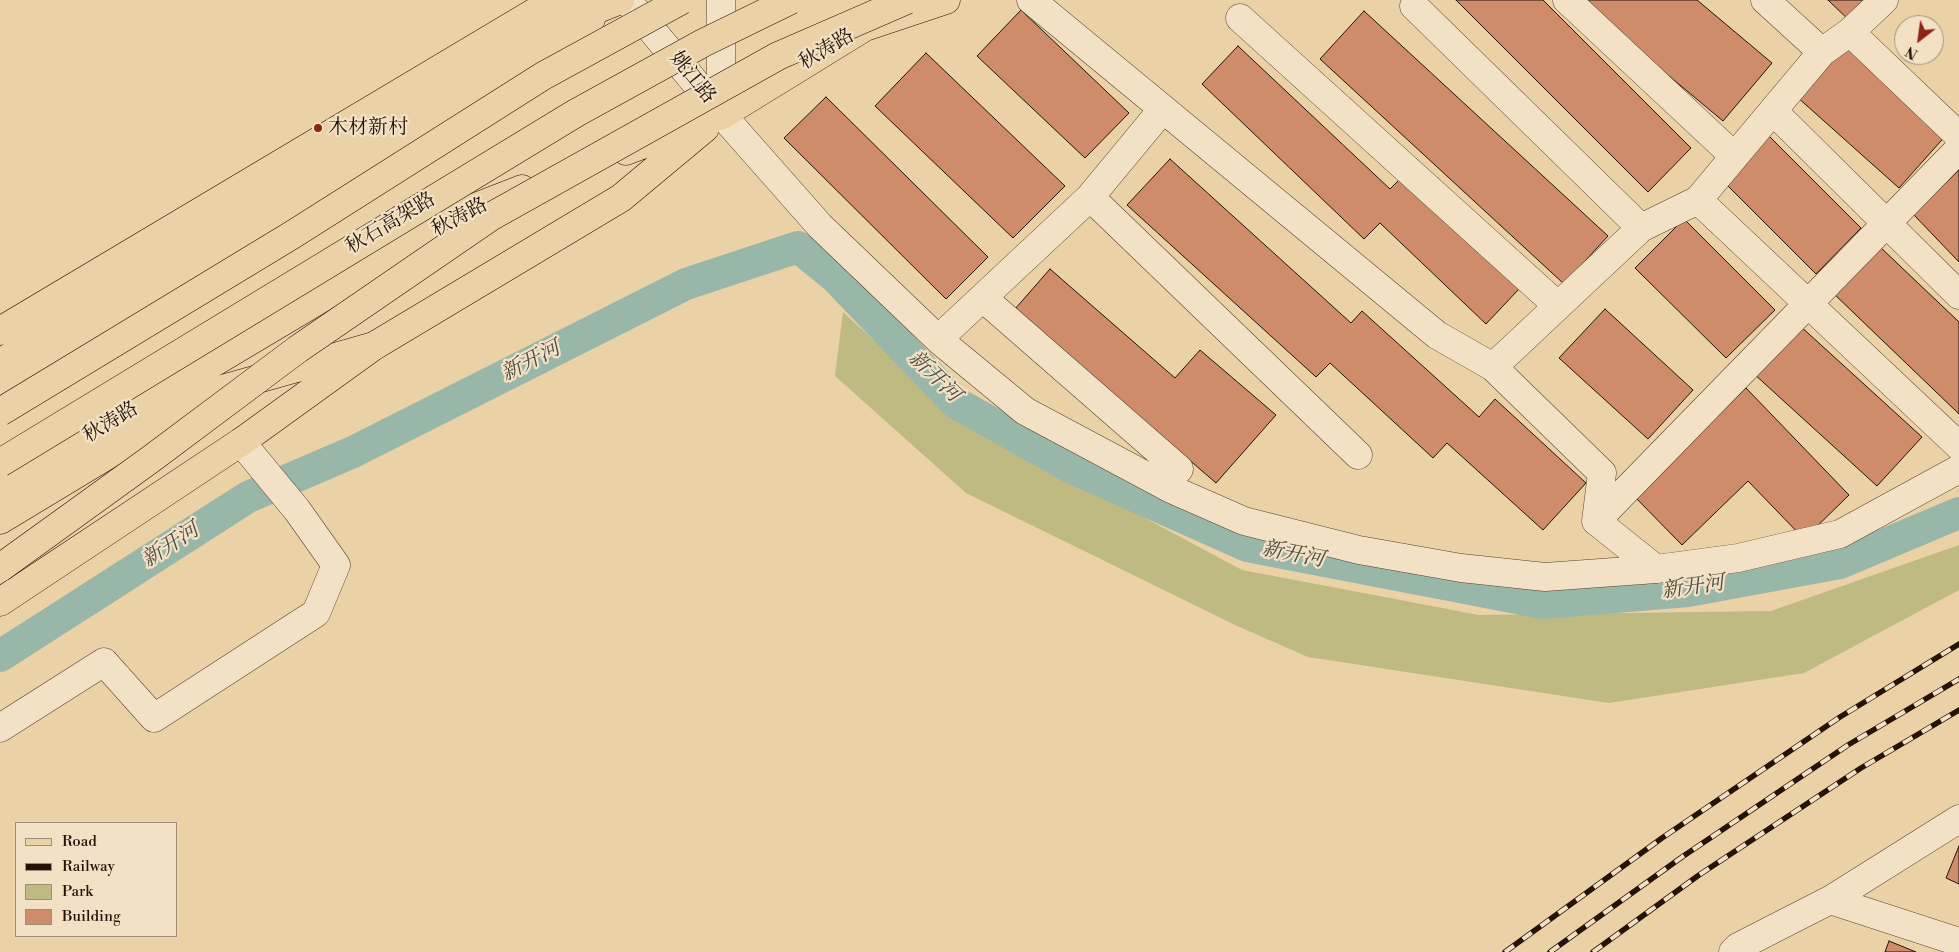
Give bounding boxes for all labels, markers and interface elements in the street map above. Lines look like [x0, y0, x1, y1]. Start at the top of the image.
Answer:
north arrow [1894, 15, 1944, 65]
street label: 秋涛路 [795, 24, 859, 76]
text: N [1903, 42, 1921, 63]
street label: 姚江路 [664, 47, 720, 109]
place label: 木材新村 [328, 116, 408, 140]
marker: 木材新村 [312, 122, 324, 134]
street label: 秋石高架路 [342, 188, 440, 260]
street label: 秋涛路 [428, 193, 492, 243]
water label: 新开河 [497, 336, 565, 388]
water label: 新开河 [903, 346, 965, 408]
street label: 秋涛路 [79, 397, 143, 449]
water label: 新开河 [138, 518, 204, 574]
water label: 新开河 [1260, 537, 1326, 573]
water label: 新开河 [1660, 571, 1726, 605]
legend [15, 822, 178, 937]
text: Road [62, 832, 97, 851]
text: Railway [62, 857, 115, 876]
text: Park [62, 882, 93, 901]
text: Building [62, 907, 121, 926]

